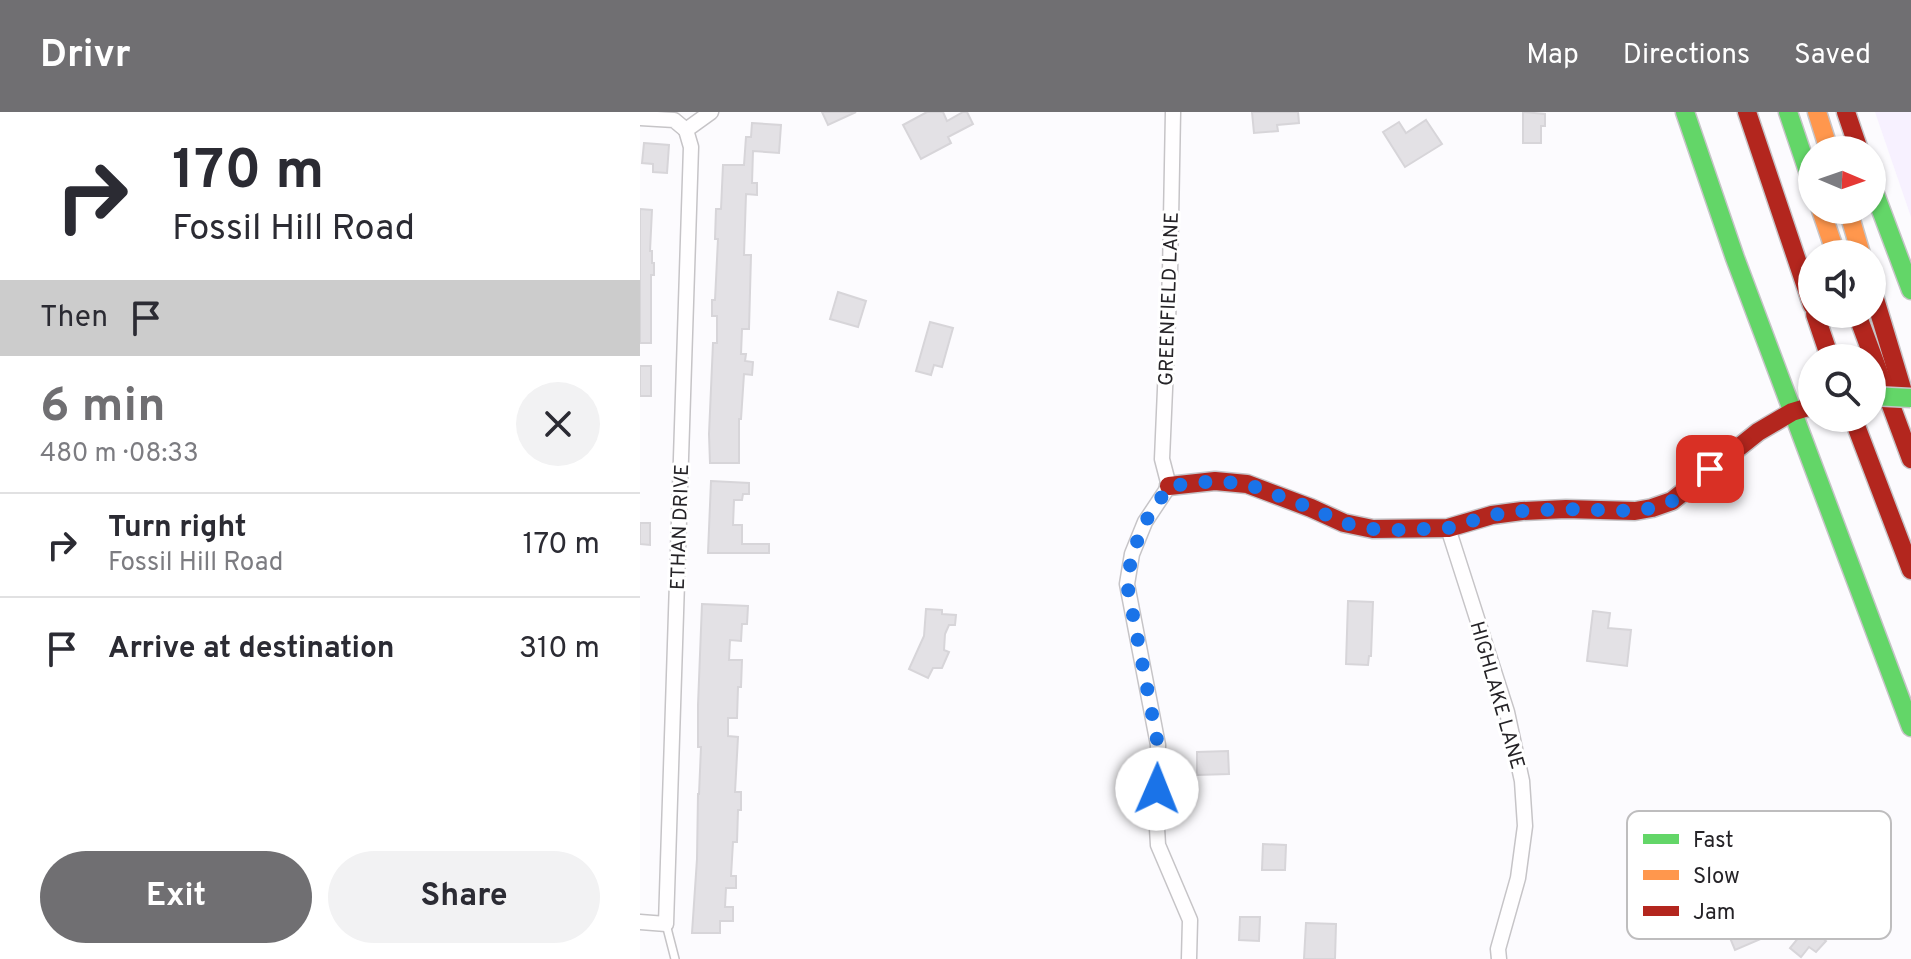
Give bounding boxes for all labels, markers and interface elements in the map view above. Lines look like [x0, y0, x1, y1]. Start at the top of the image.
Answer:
text: Drivr [40, 32, 131, 81]
text: Map [1526, 38, 1579, 74]
text: Directions [1623, 38, 1750, 74]
text: Saved [1794, 38, 1871, 74]
north arrow [1798, 136, 1886, 224]
map controls [1798, 136, 1886, 432]
text: 170 m [172, 138, 324, 208]
icon: right [40, 144, 144, 248]
text: Fossil Hill Road [172, 207, 415, 253]
street label: GREENFIELD LANE [1154, 212, 1186, 386]
button: sound [1798, 240, 1886, 328]
icon: arrive [124, 296, 168, 340]
text: Then [40, 300, 108, 337]
button: search [1798, 344, 1886, 432]
text: 6 min [40, 378, 166, 438]
button: close [516, 382, 600, 466]
pin [1676, 435, 1744, 503]
text: 480 m · 08:33 [40, 438, 199, 471]
icon: arrive [1688, 447, 1732, 491]
street label: ETHAN DRIVE [666, 464, 696, 591]
text: Turn right [108, 510, 246, 547]
icon: right [40, 523, 84, 567]
text: 170 m [522, 527, 600, 564]
text: Fossil Hill Road [108, 547, 283, 580]
street label: HIGHLAKE LANE [1463, 619, 1530, 772]
icon: arrive [40, 627, 84, 671]
text: Arrive at destination [108, 631, 394, 668]
text: 310 m [519, 631, 600, 668]
position arrow [1115, 747, 1199, 831]
legend [1627, 811, 1891, 939]
text: Fast [1693, 828, 1734, 855]
button: Exit [40, 851, 312, 943]
button: Share [328, 851, 600, 943]
text: Slow [1693, 864, 1740, 891]
text: Jam [1693, 900, 1736, 927]

